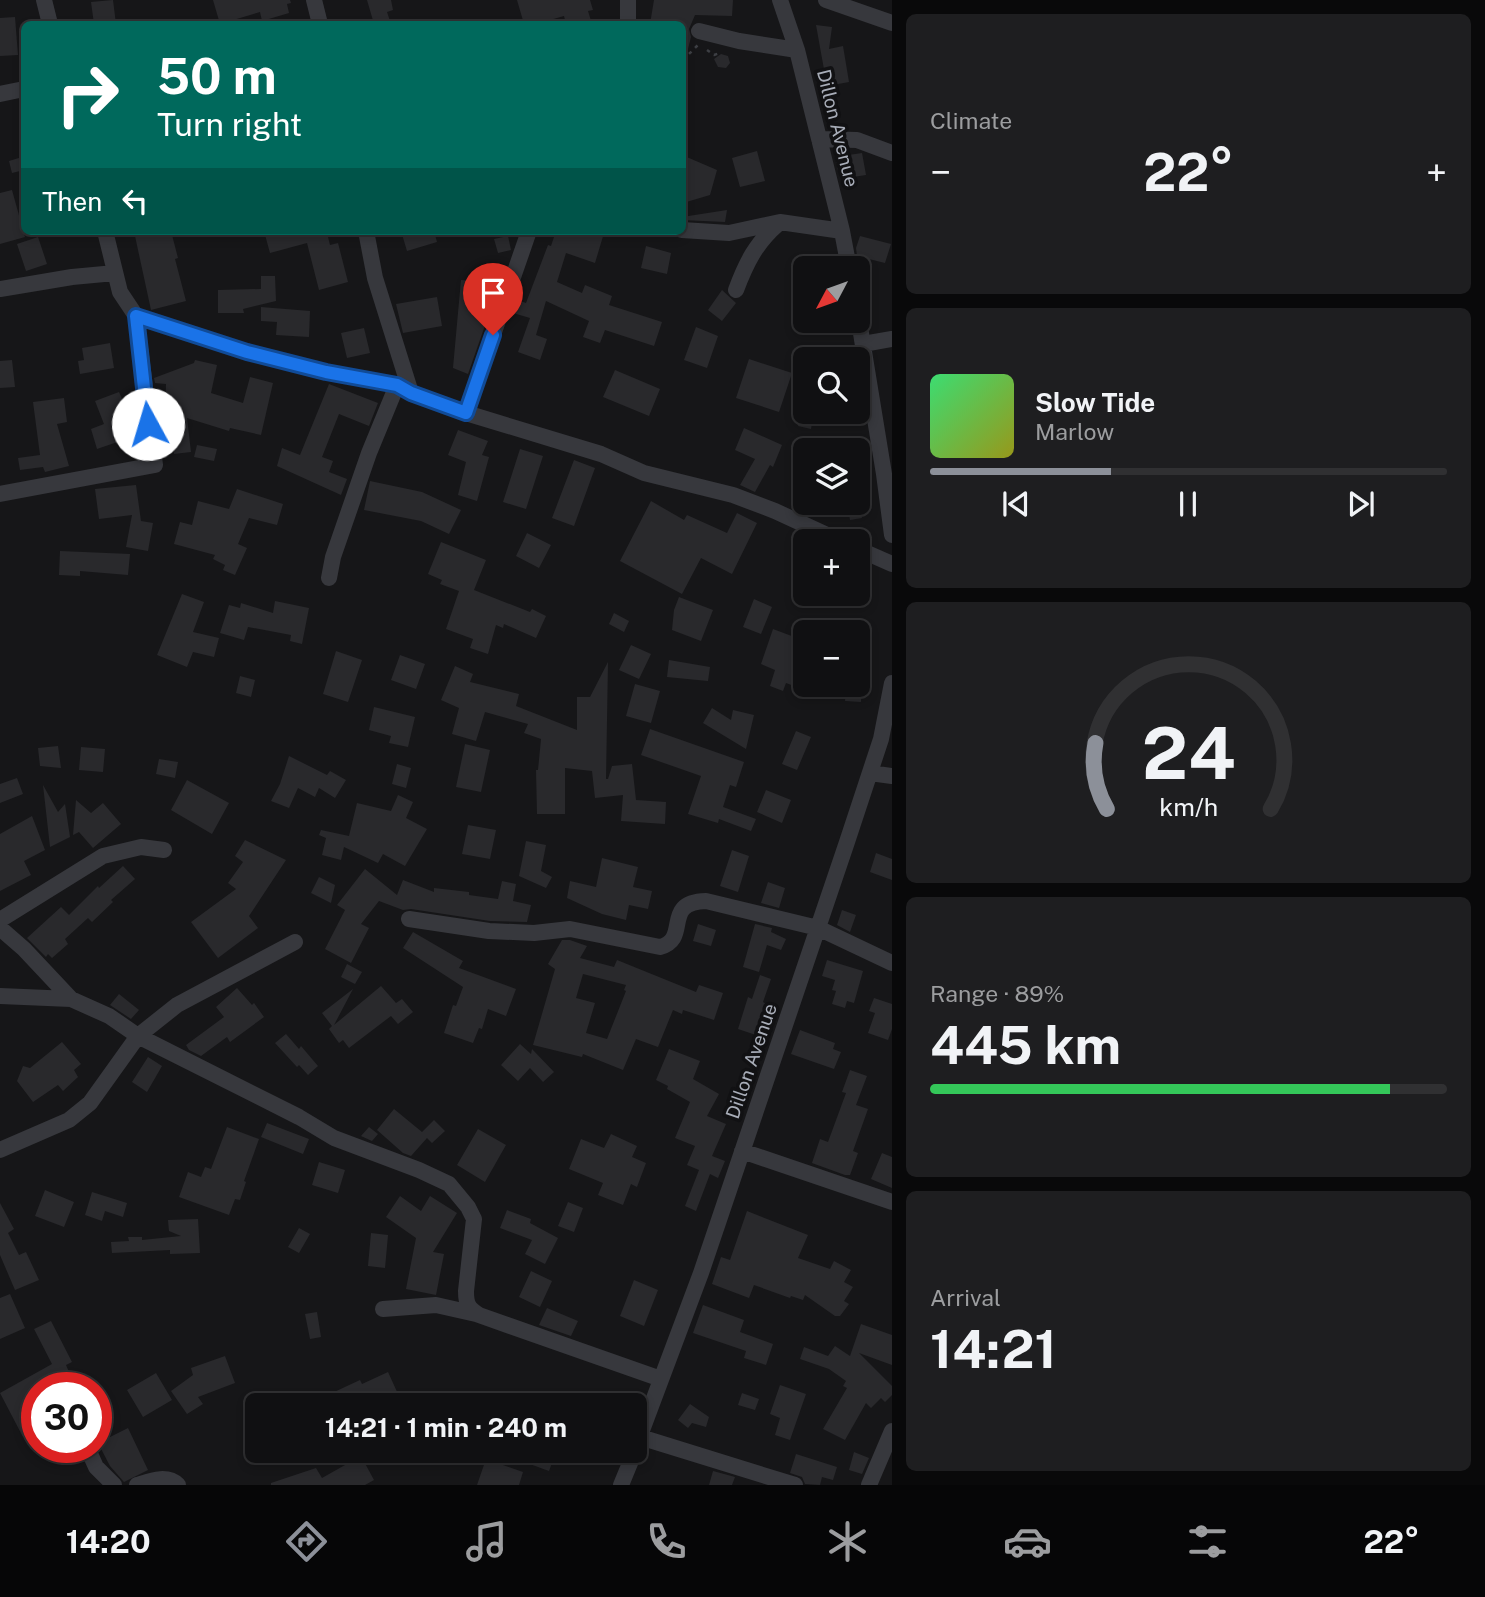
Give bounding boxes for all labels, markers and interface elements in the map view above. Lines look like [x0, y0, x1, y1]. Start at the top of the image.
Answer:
text: 50 m [157, 47, 277, 105]
icon: right [42, 49, 133, 140]
street label: Dillon Avenue [813, 67, 863, 189]
text: Turn right [157, 106, 302, 143]
text: Climate [930, 107, 1012, 134]
text: 22° [1143, 142, 1234, 203]
text: − [930, 150, 951, 195]
text: + [1426, 150, 1447, 195]
icon: left [116, 182, 154, 220]
text: Then [42, 186, 102, 217]
north arrow [793, 256, 870, 332]
map controls [793, 256, 870, 697]
pin [463, 263, 523, 335]
icon: arrive [474, 274, 512, 312]
button: search [793, 347, 870, 424]
position arrow [111, 387, 185, 461]
text: Slow Tide [1035, 387, 1155, 418]
text: Marlow [1035, 418, 1114, 445]
button: layers [793, 438, 870, 515]
icon: previous [997, 485, 1035, 523]
icon: pause [1169, 485, 1207, 523]
icon: next [1342, 485, 1380, 523]
button: + [793, 529, 870, 606]
button: − [793, 620, 870, 697]
text: 24 [1142, 710, 1235, 795]
text: km/h [1159, 791, 1218, 821]
text: Range · 89% [930, 980, 1064, 1007]
street label: Dillon Avenue [721, 1001, 781, 1121]
text: 445 km [930, 1015, 1121, 1076]
text: Arrival [930, 1284, 1001, 1311]
text: 14:21 [930, 1319, 1057, 1380]
speed limit sign: 30 [21, 1372, 112, 1463]
text: 14:21 · 1 min · 240 m [325, 1412, 567, 1443]
icon: directions [282, 1517, 331, 1566]
icon: music [462, 1517, 511, 1566]
icon: phone [642, 1517, 691, 1566]
icon: climate [823, 1517, 872, 1566]
icon: car [1003, 1517, 1052, 1566]
icon: filters [1183, 1517, 1232, 1566]
text: 14:20 [66, 1523, 151, 1560]
text: 22° [1364, 1523, 1419, 1560]

